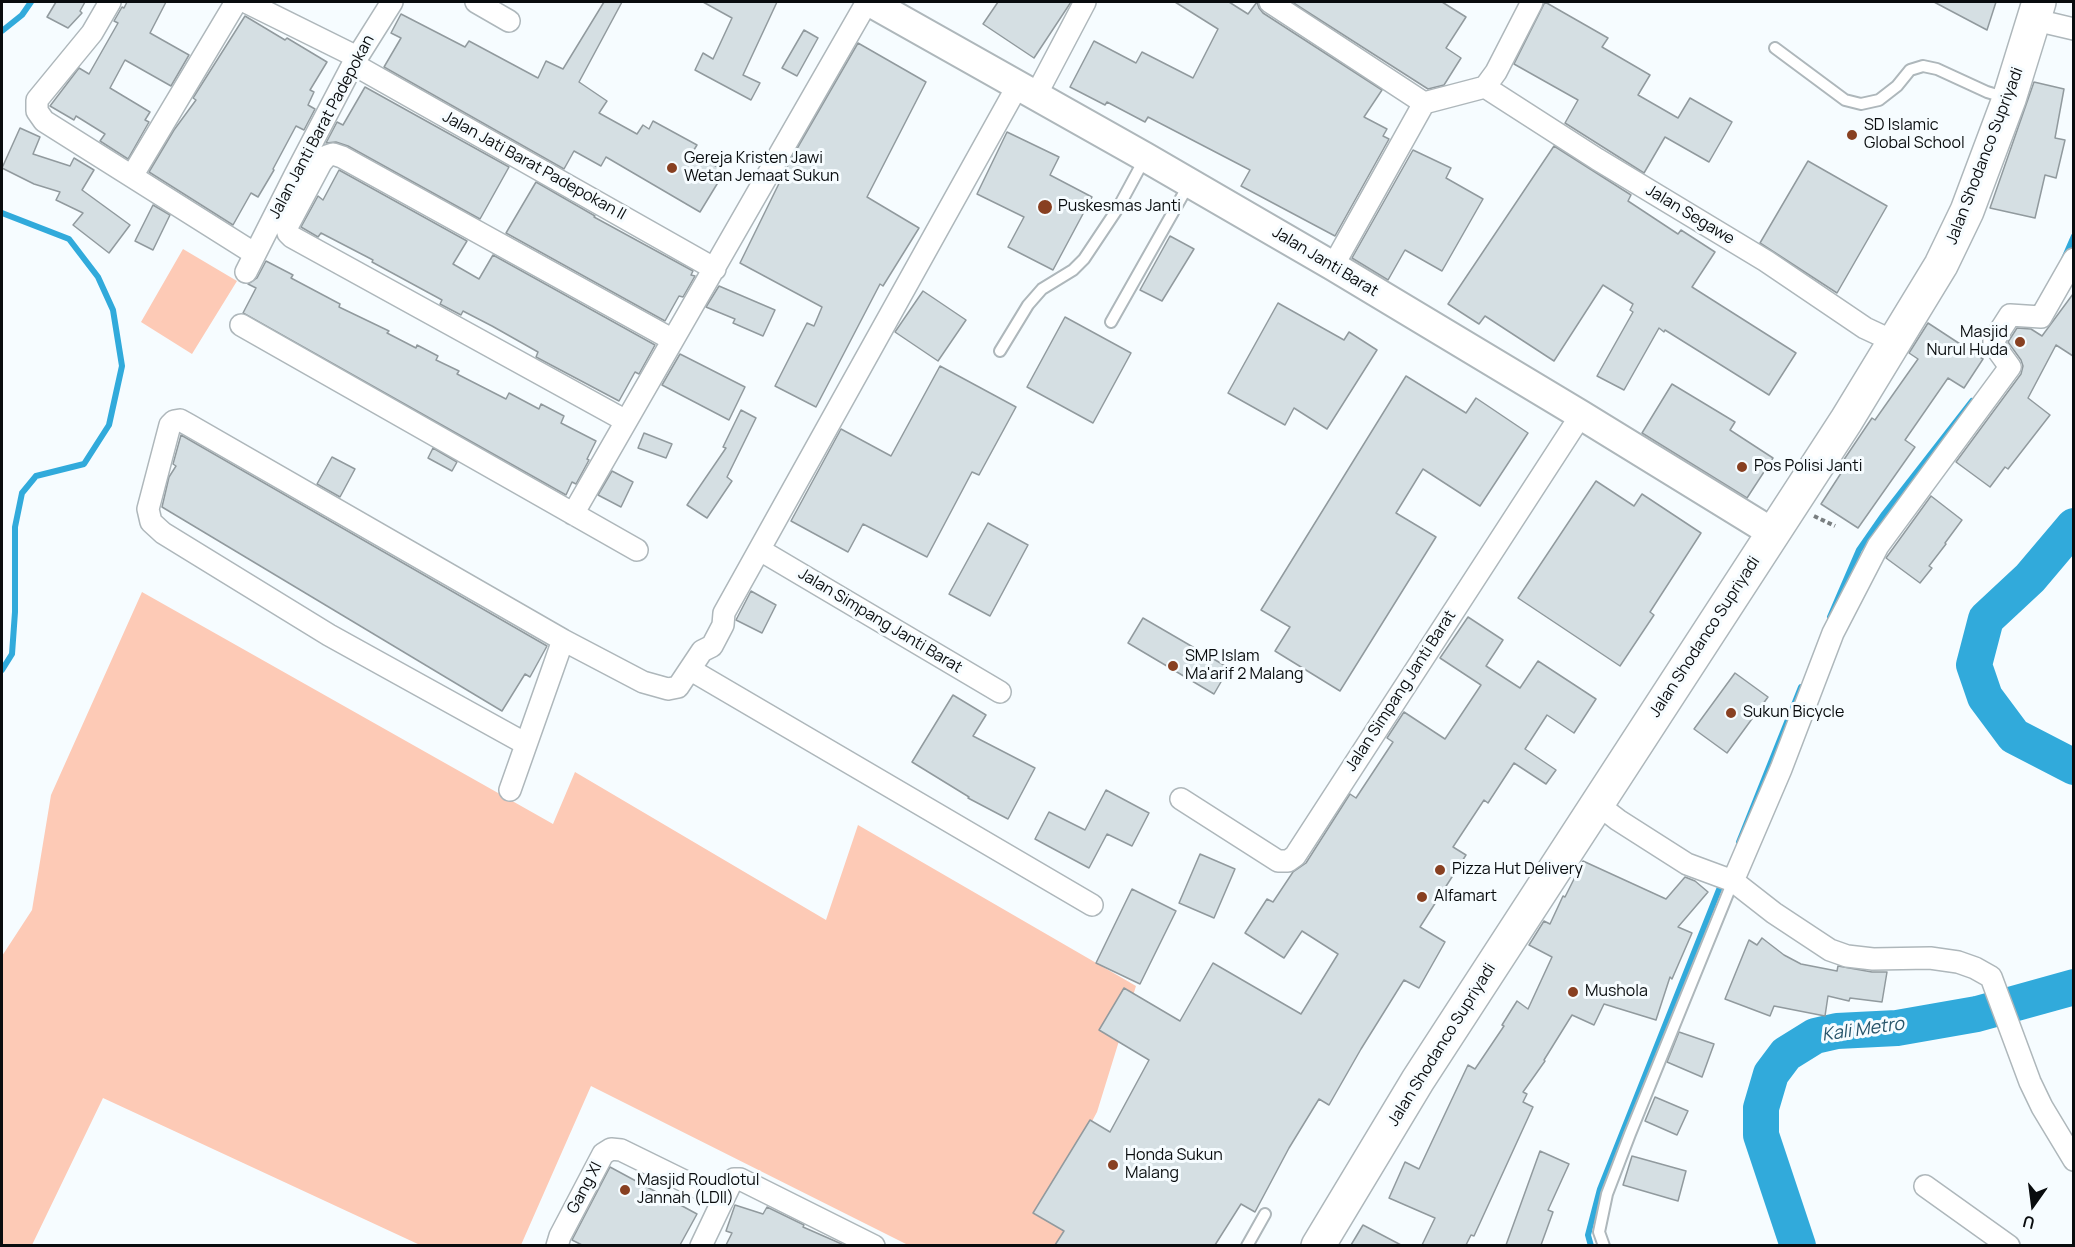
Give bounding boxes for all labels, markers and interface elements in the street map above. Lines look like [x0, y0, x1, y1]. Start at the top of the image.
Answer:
street label: Jalan Janti Barat Padepokan [265, 32, 379, 222]
street label: Jalan Shodanco Supriyadi [1942, 65, 2028, 247]
street label: Jalan Jati Barat Padepokan II [439, 108, 629, 224]
place label: SD Islamic Global School [1864, 116, 1965, 154]
marker: SD Islamic Global School [1845, 128, 1859, 142]
place label: Gereja Kristen Jawi Wetan Jemaat Sukun [684, 149, 839, 187]
marker: Gereja Kristen Jawi Wetan Jemaat Sukun [665, 161, 679, 175]
street label: Jalan Segawe [1642, 181, 1738, 249]
place label: Puskesmas Janti [1058, 197, 1181, 217]
marker: Puskesmas Janti [1036, 198, 1054, 216]
street label: Jalan Janti Barat [1269, 223, 1381, 301]
place label: Masjid Nurul Huda [1927, 323, 2008, 361]
marker: Masjid Nurul Huda [2013, 335, 2027, 349]
place label: Pos Polisi Janti [1754, 457, 1862, 477]
marker: Pos Polisi Janti [1735, 460, 1749, 474]
street label: Jalan Shodanco Supriyadi [1646, 553, 1764, 721]
street label: Jalan Simpang Janti Barat [795, 564, 965, 678]
street label: Jalan Simpang Janti Barat [1342, 607, 1460, 775]
place label: SMP Islam Ma'arif 2 Malang [1185, 647, 1303, 685]
marker: SMP Islam Ma'arif 2 Malang [1166, 659, 1180, 673]
place label: Sukun Bicycle [1743, 703, 1844, 723]
marker: Sukun Bicycle [1724, 706, 1738, 720]
place label: Pizza Hut Delivery [1452, 860, 1583, 880]
marker: Pizza Hut Delivery [1433, 863, 1447, 877]
place label: Alfamart [1434, 887, 1497, 907]
marker: Alfamart [1415, 890, 1429, 904]
street label: Jalan Shodanco Supriyadi [1384, 960, 1500, 1130]
place label: Mushola [1585, 982, 1648, 1002]
marker: Mushola [1566, 985, 1580, 999]
water label: Kali Metro [1821, 1014, 1905, 1046]
place label: Honda Sukun Malang [1125, 1146, 1223, 1184]
marker: Honda Sukun Malang [1106, 1158, 1120, 1172]
street label: Gang XI [563, 1159, 607, 1217]
place label: Masjid Roudlotul Jannah (LDII) [637, 1171, 760, 1209]
north arrow [2003, 1175, 2063, 1235]
marker: Masjid Roudlotul Jannah (LDII) [618, 1183, 632, 1197]
text: U [2020, 1210, 2037, 1235]

